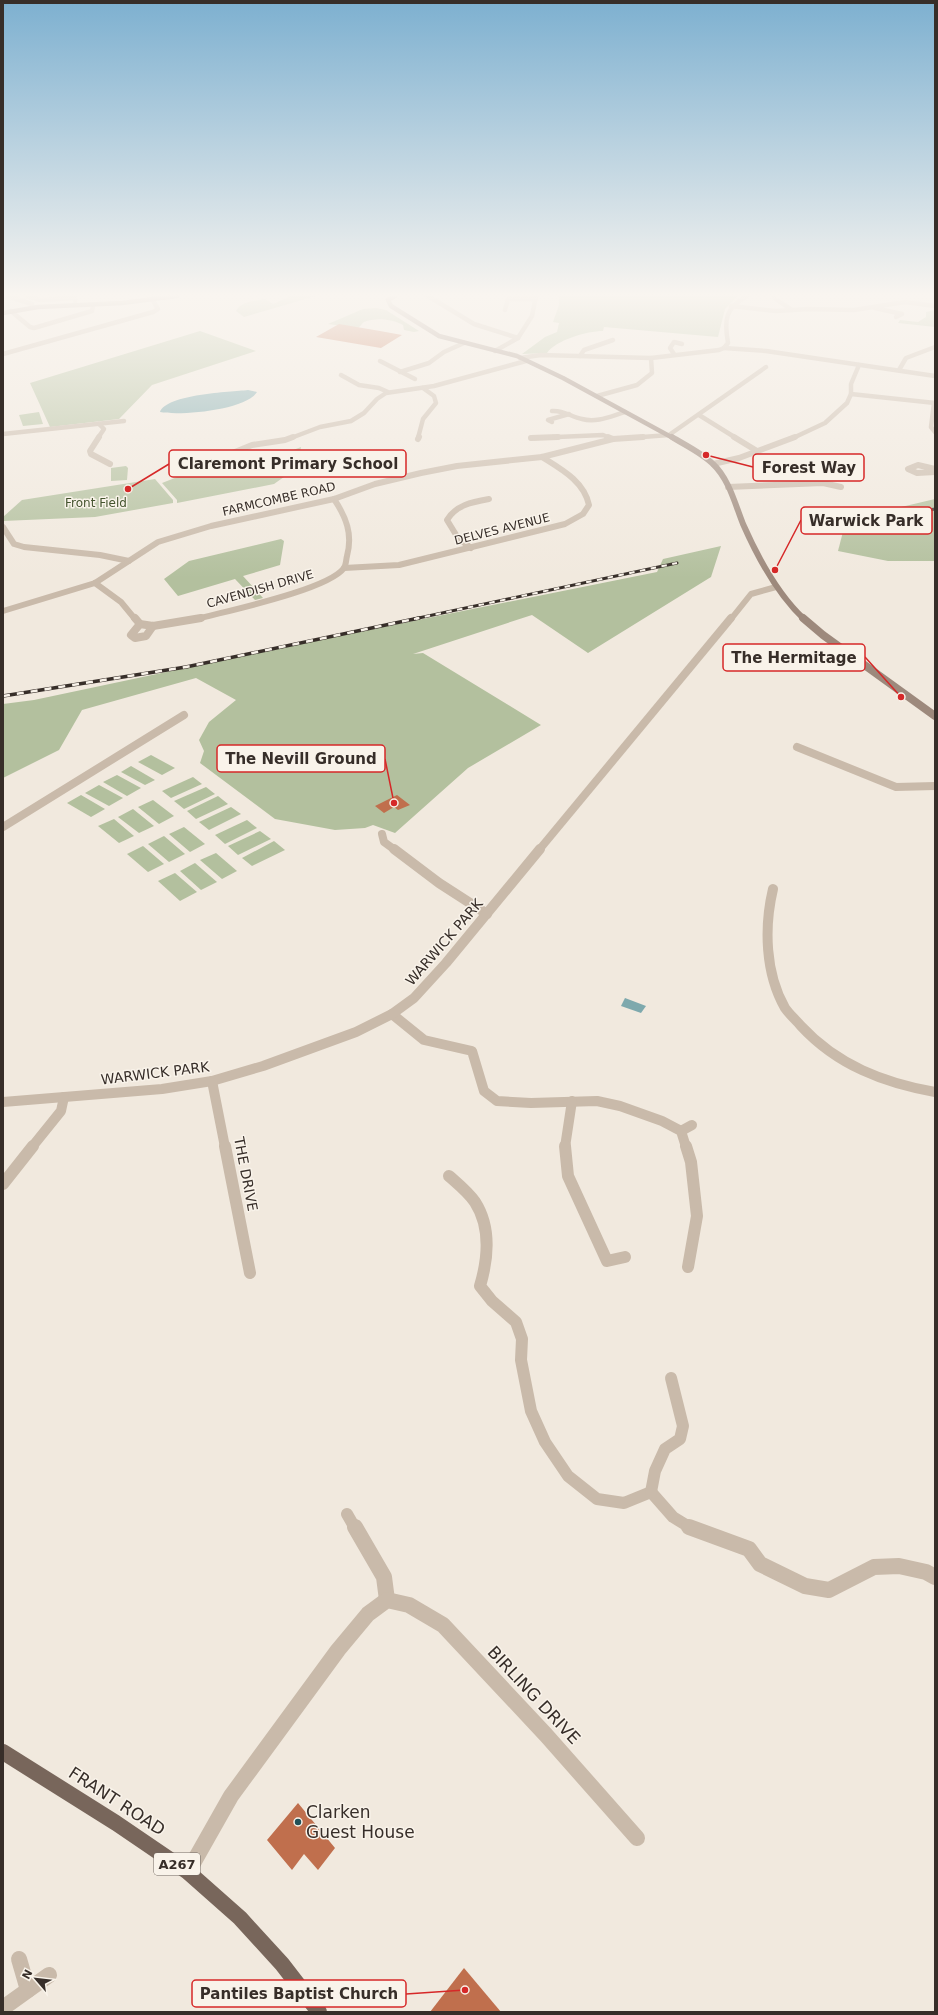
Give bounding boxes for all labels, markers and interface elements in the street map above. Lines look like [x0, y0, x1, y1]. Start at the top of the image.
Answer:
callout: Claremont Primary School [169, 450, 406, 477]
callout: Forest Way [753, 454, 864, 481]
text: Claremont Primary School [178, 455, 398, 473]
text: Forest Way [762, 459, 856, 477]
street label: FARMCOMBE ROAD [221, 479, 337, 519]
park label: Front Field [65, 496, 127, 510]
callout: Warwick Park [801, 507, 932, 534]
street label: DELVES AVENUE [453, 510, 551, 548]
text: Warwick Park [809, 512, 924, 530]
street label: CAVENDISH DRIVE [205, 567, 315, 611]
callout: The Hermitage [723, 644, 865, 671]
text: The Hermitage [731, 649, 857, 667]
callout: The Nevill Ground [217, 745, 385, 772]
text: The Nevill Ground [225, 750, 377, 768]
street label: WARWICK PARK [402, 895, 486, 988]
street label: WARWICK PARK [100, 1058, 211, 1088]
street label: THE DRIVE [231, 1134, 261, 1213]
street label: BIRLING DRIVE [484, 1642, 584, 1748]
street label: FRANT ROAD [65, 1762, 169, 1840]
place label: Clarken Guest House [306, 1802, 415, 1842]
marker: Clarken Guest House [293, 1817, 303, 1827]
road number: A267 [154, 1853, 200, 1875]
north arrow [16, 1959, 56, 1999]
text: N [20, 1967, 36, 1982]
callout: Pantiles Baptist Church [192, 1980, 406, 2007]
text: Pantiles Baptist Church [200, 1985, 398, 2003]

